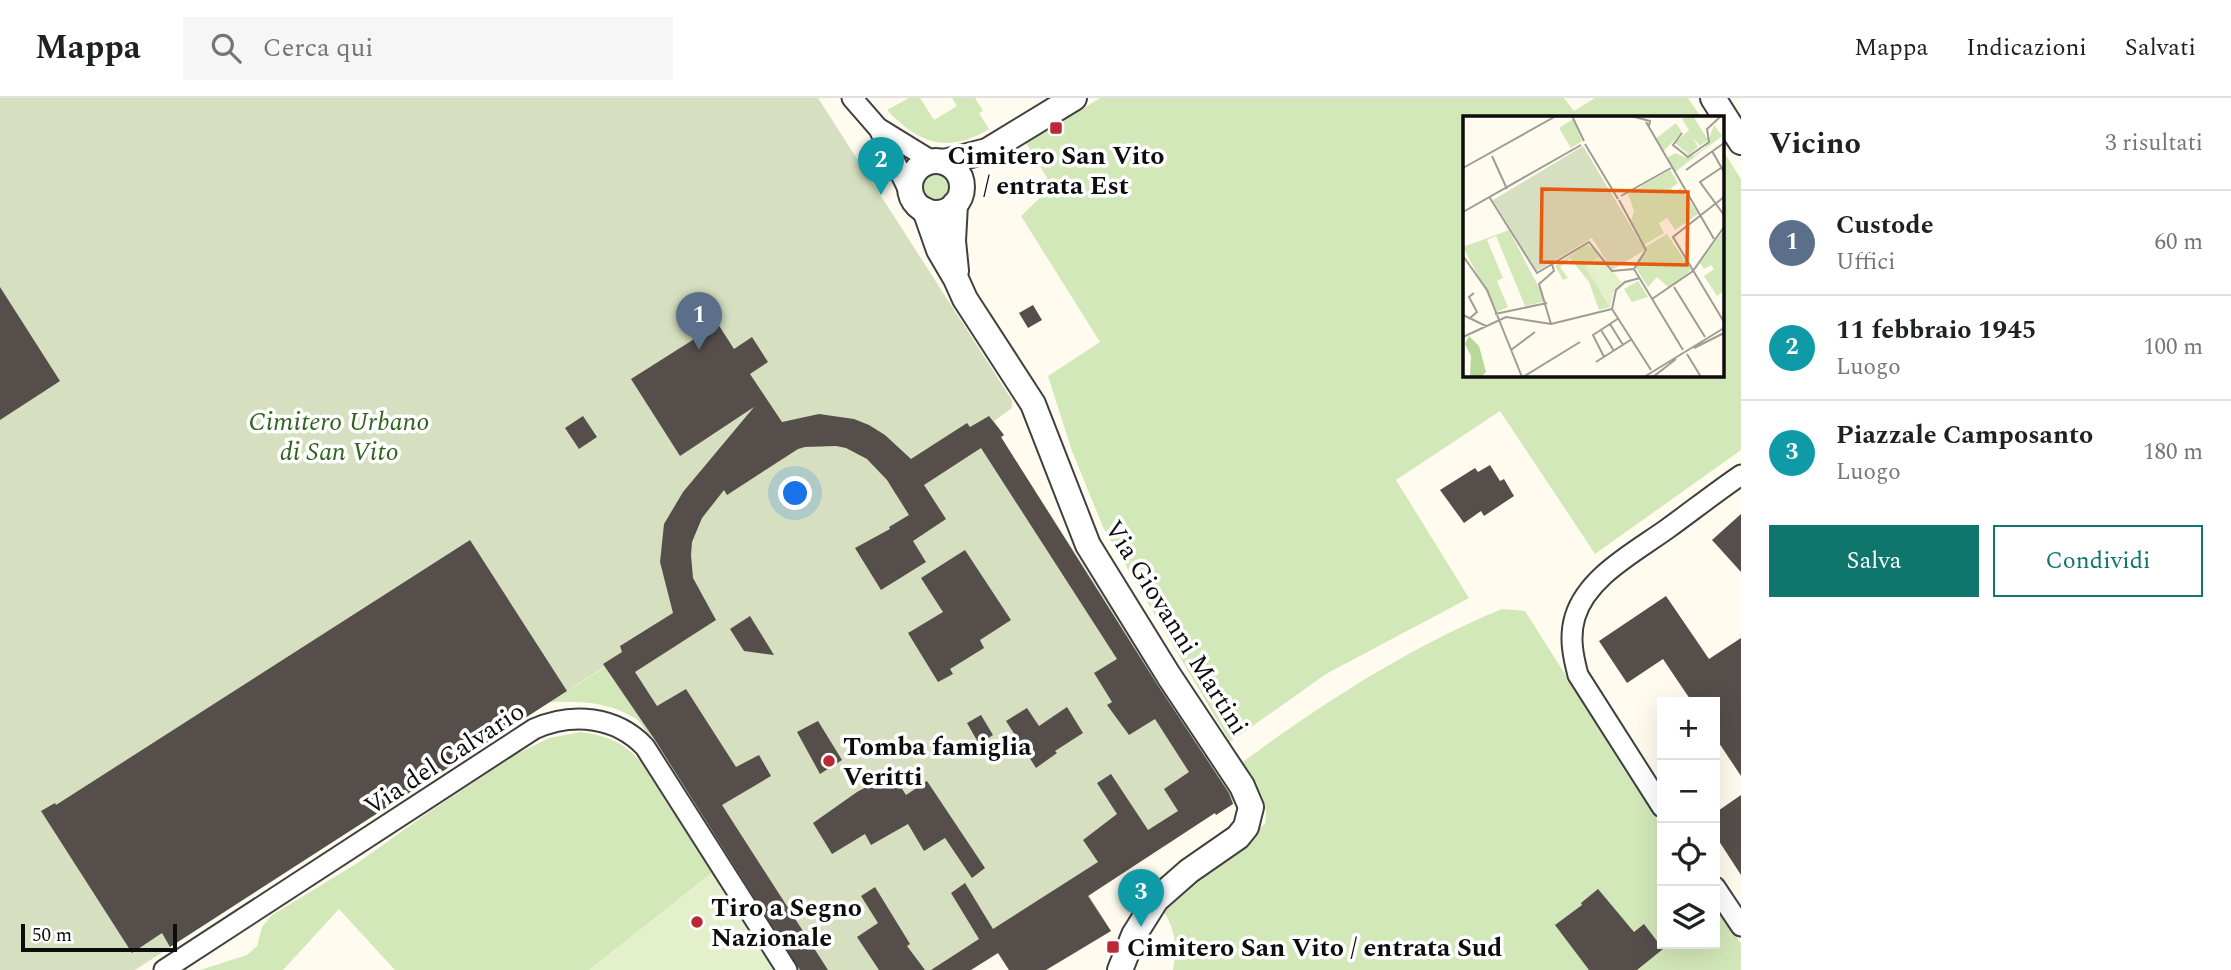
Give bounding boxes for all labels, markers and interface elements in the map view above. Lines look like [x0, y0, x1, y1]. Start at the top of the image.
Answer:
search box [183, 17, 673, 80]
text: Mappa [35, 23, 141, 73]
text: Cerca qui [263, 28, 373, 68]
icon: search [207, 29, 245, 67]
text: Mappa [1854, 30, 1928, 66]
text: Indicazioni [1966, 30, 2087, 66]
text: Salvati [2125, 30, 2196, 66]
inset map [1463, 116, 1724, 376]
marker: Cimitero San Vito / entrata Est [1048, 120, 1064, 136]
text: Vicino [1769, 121, 1861, 167]
text: 3 risultati [2105, 126, 2203, 161]
place label: Cimitero San Vito / entrata Est [948, 136, 1164, 206]
pin: 2 [858, 137, 904, 195]
text: Custode [1836, 205, 1934, 245]
text: 1 [1786, 225, 1798, 260]
text: 60 m [2154, 225, 2203, 260]
text: Uffici [1836, 245, 1896, 280]
pin: 1 [676, 292, 722, 350]
text: 11 febbraio 1945 [1836, 310, 2036, 350]
text: 2 [1786, 330, 1798, 365]
text: 100 m [2143, 330, 2203, 365]
text: Luogo [1836, 350, 1901, 385]
park label: Cimitero Urbano di San Vito [248, 402, 430, 472]
text: Piazzale Camposanto [1836, 415, 2093, 455]
text: 3 [1786, 435, 1798, 470]
text: 180 m [2143, 435, 2203, 470]
text: Luogo [1836, 455, 1901, 490]
your location [778, 476, 812, 510]
street label: Via Giovanni Martini [1094, 512, 1259, 743]
button: Salva [1769, 525, 1979, 597]
button: Condividi [1993, 525, 2203, 597]
street label: Via del Calvario [356, 692, 533, 826]
map controls [1657, 697, 1720, 949]
button: + [1657, 697, 1720, 760]
place label: Tomba famiglia Veritti [843, 727, 1032, 797]
marker: Tomba famiglia Veritti [821, 753, 837, 769]
button: − [1657, 760, 1720, 823]
button: locate [1657, 823, 1720, 886]
pin: 3 [1118, 869, 1164, 927]
button: layers [1657, 886, 1720, 949]
place label: Tiro a Segno Nazionale [711, 888, 862, 958]
marker: Tiro a Segno Nazionale [689, 914, 705, 930]
scale bar [21, 921, 177, 953]
text: 50 m [32, 921, 72, 950]
place label: Cimitero San Vito / entrata Sud [1127, 928, 1502, 968]
marker: Cimitero San Vito / entrata Sud [1105, 939, 1121, 955]

